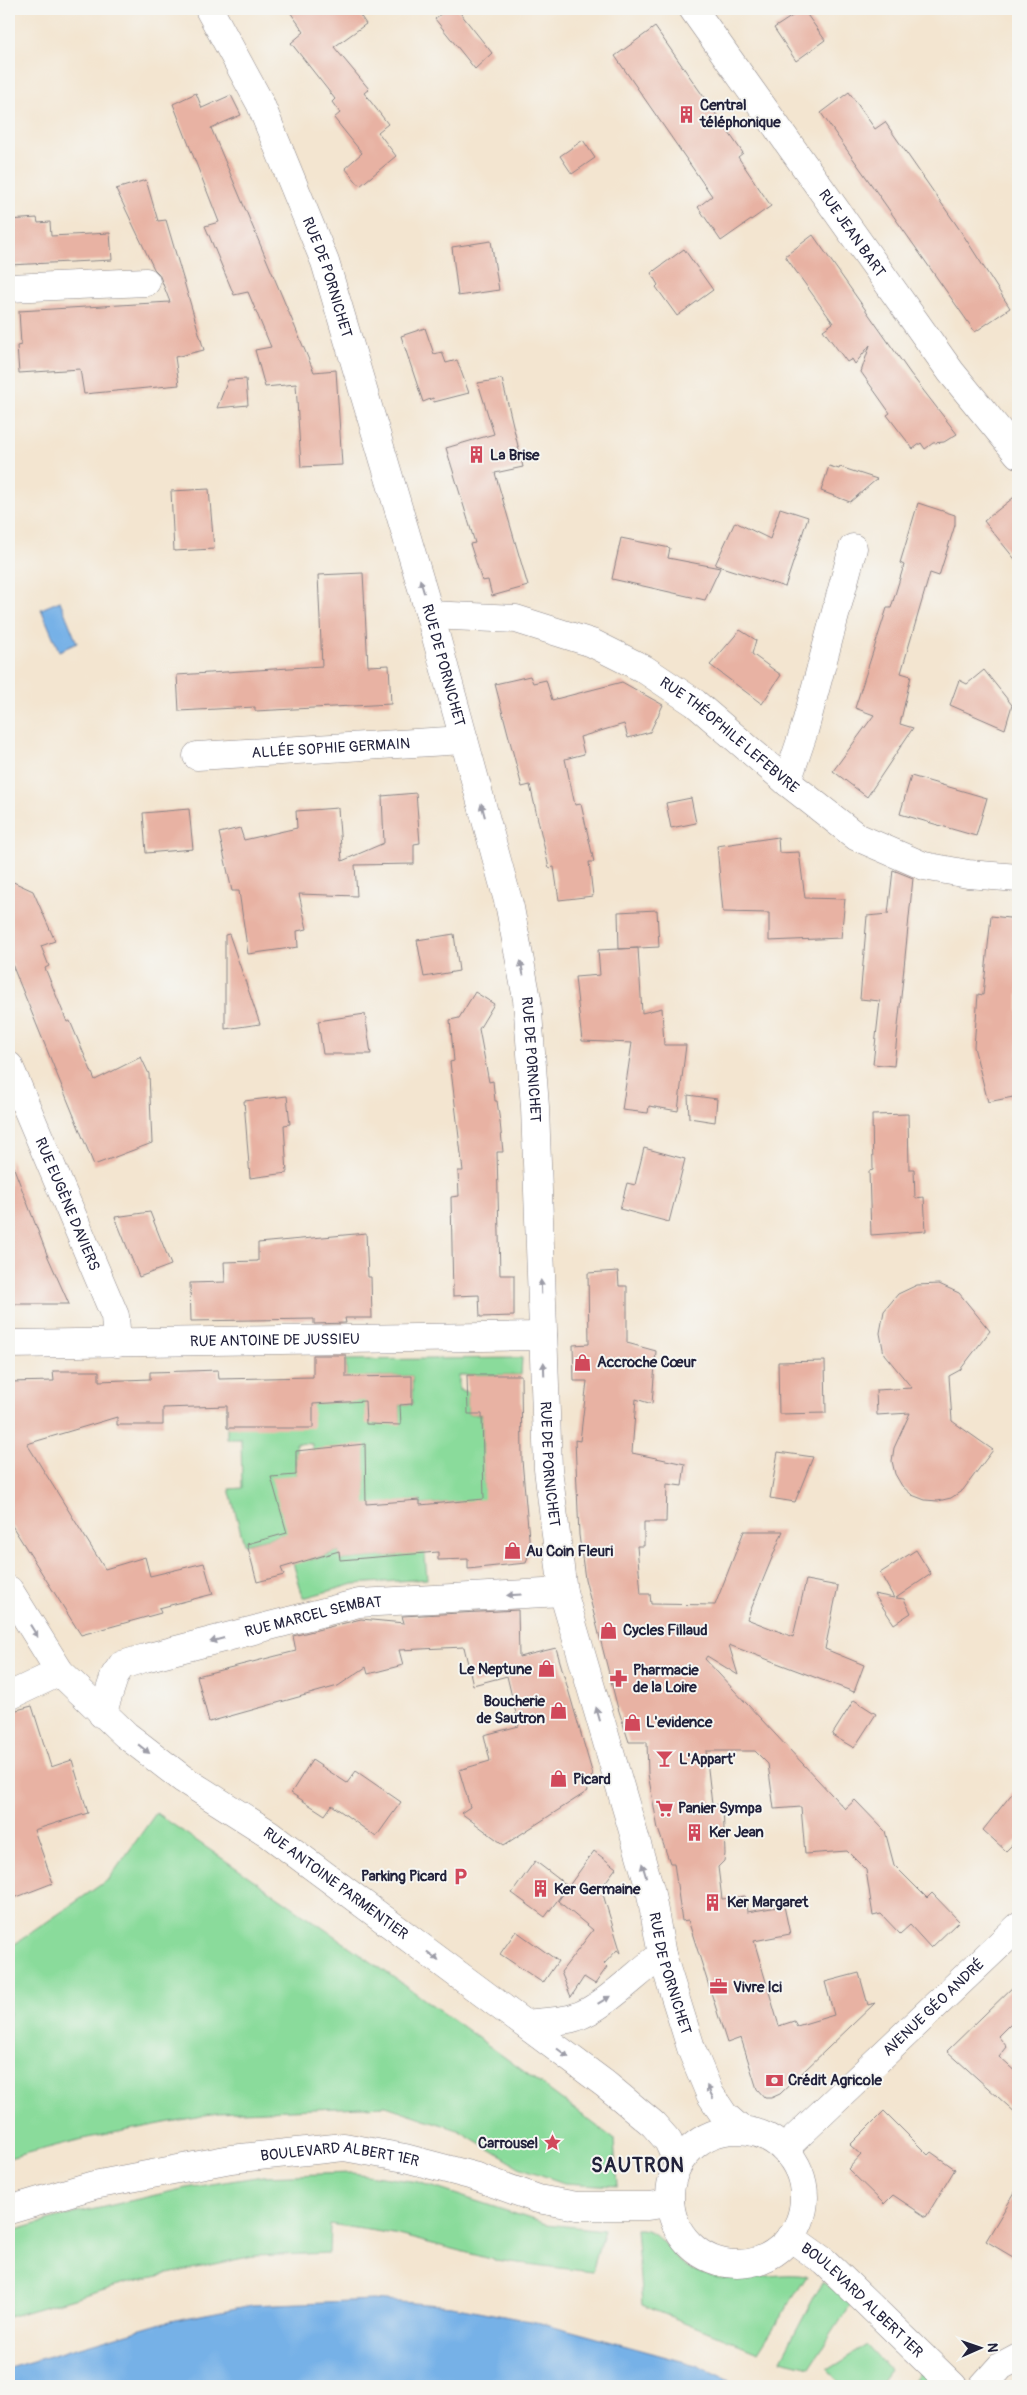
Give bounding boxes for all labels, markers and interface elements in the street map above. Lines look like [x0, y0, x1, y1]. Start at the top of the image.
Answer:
place label: Central téléphonique [699, 96, 781, 132]
building icon: Central téléphonique [676, 104, 696, 124]
street label: RUE JEAN BART [814, 186, 890, 281]
street label: RUE DE PORNICHET [298, 214, 356, 340]
building icon: La Brise [466, 445, 486, 465]
place label: La Brise [490, 446, 540, 465]
one-way arrow [417, 579, 425, 594]
street label: RUE DE PORNICHET [417, 602, 469, 729]
street label: RUE THÉOPHILE LEFEBVRE [656, 673, 803, 798]
street label: ALLÉE SOPHIE GERMAIN [251, 734, 411, 763]
one-way arrow [479, 803, 487, 818]
one-way arrow [517, 960, 525, 976]
street label: RUE DE PORNICHET [517, 996, 545, 1123]
street label: RUE EUGÈNE DAVIERS [30, 1135, 104, 1274]
one-way arrow [537, 1279, 545, 1295]
street label: RUE ANTOINE DE JUSSIEU [190, 1330, 360, 1351]
shop icon: Accroche Cœur [573, 1352, 593, 1372]
place label: Accroche Cœur [597, 1353, 697, 1372]
one-way arrow [540, 1361, 548, 1377]
street label: RUE DE PORNICHET [536, 1401, 564, 1528]
shop icon: Au Coin Fleuri [502, 1541, 522, 1561]
place label: Au Coin Fleuri [526, 1542, 613, 1561]
one-way arrow [506, 1591, 522, 1599]
street label: RUE MARCEL SEMBAT [243, 1593, 382, 1642]
shop icon: Cycles Fillaud [599, 1620, 619, 1640]
place label: Cycles Fillaud [623, 1621, 708, 1640]
one-way arrow [30, 1625, 39, 1638]
one-way arrow [209, 1636, 224, 1644]
shop icon: Le Neptune [536, 1659, 556, 1679]
place label: Le Neptune [459, 1660, 533, 1679]
place label: Pharmacie de la Loire [633, 1661, 699, 1697]
pharmacy icon: Pharmacie de la Loire [609, 1669, 629, 1689]
place label: Boucherie de Sautron [476, 1692, 546, 1728]
shop icon: Boucherie de Sautron [549, 1700, 569, 1720]
one-way arrow [594, 1706, 602, 1721]
shop icon: L'evidence [622, 1712, 642, 1732]
place label: L'evidence [646, 1713, 713, 1732]
one-way arrow [137, 1744, 151, 1754]
bar icon: L'Appart' [655, 1749, 675, 1769]
place label: L'Appart' [679, 1750, 736, 1769]
shop icon: Picard [549, 1769, 569, 1789]
place label: Picard [573, 1770, 611, 1789]
supermarket icon: Panier Sympa [654, 1798, 674, 1818]
place label: Panier Sympa [678, 1799, 762, 1818]
building icon: Ker Jean [685, 1822, 705, 1842]
place label: Ker Jean [709, 1823, 764, 1842]
street label: RUE ANTOINE PARMENTIER [259, 1824, 412, 1944]
one-way arrow [640, 1862, 648, 1877]
parking icon: Parking Picard [451, 1866, 471, 1886]
place label: Parking Picard [361, 1867, 447, 1886]
building icon: Ker Germaine [530, 1879, 550, 1899]
place label: Ker Germaine [554, 1880, 641, 1899]
building icon: Ker Margaret [703, 1892, 723, 1912]
place label: Ker Margaret [727, 1893, 809, 1912]
street label: RUE DE PORNICHET [644, 1911, 695, 2037]
one-way arrow [426, 1950, 439, 1961]
street label: AVENUE GÉO ANDRÉ [879, 1955, 989, 2060]
office icon: Vivre Ici [709, 1977, 729, 1997]
place label: Vivre Ici [733, 1978, 782, 1997]
one-way arrow [598, 1996, 611, 2005]
one-way arrow [556, 2047, 569, 2058]
bank icon: Crédit Agricole [764, 2070, 784, 2090]
place label: Crédit Agricole [788, 2071, 882, 2090]
one-way arrow [706, 2085, 714, 2099]
place icon: Carrousel [542, 2133, 562, 2153]
place label: Carrousel [478, 2134, 538, 2153]
street label: BOULEVARD ALBERT 1ER [260, 2138, 422, 2171]
district label: SAUTRON [591, 2153, 685, 2178]
street label: BOULEVARD ALBERT 1ER [797, 2239, 927, 2362]
north arrow [954, 2322, 1004, 2372]
text: N [984, 2343, 1001, 2353]

